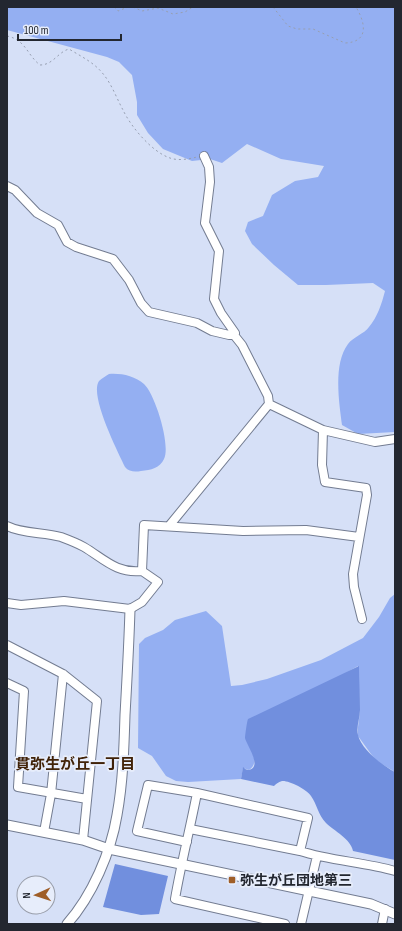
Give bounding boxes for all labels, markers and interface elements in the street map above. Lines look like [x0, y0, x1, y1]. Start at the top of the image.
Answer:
scale bar [18, 16, 121, 42]
text: 100 m [24, 23, 49, 38]
district label: 貫弥生が丘一丁目 [15, 755, 135, 774]
place label: 弥生が丘団地第三 [240, 872, 352, 889]
north arrow [16, 875, 56, 915]
marker: 弥生が丘団地第三 [227, 875, 237, 885]
text: N [20, 892, 33, 899]

